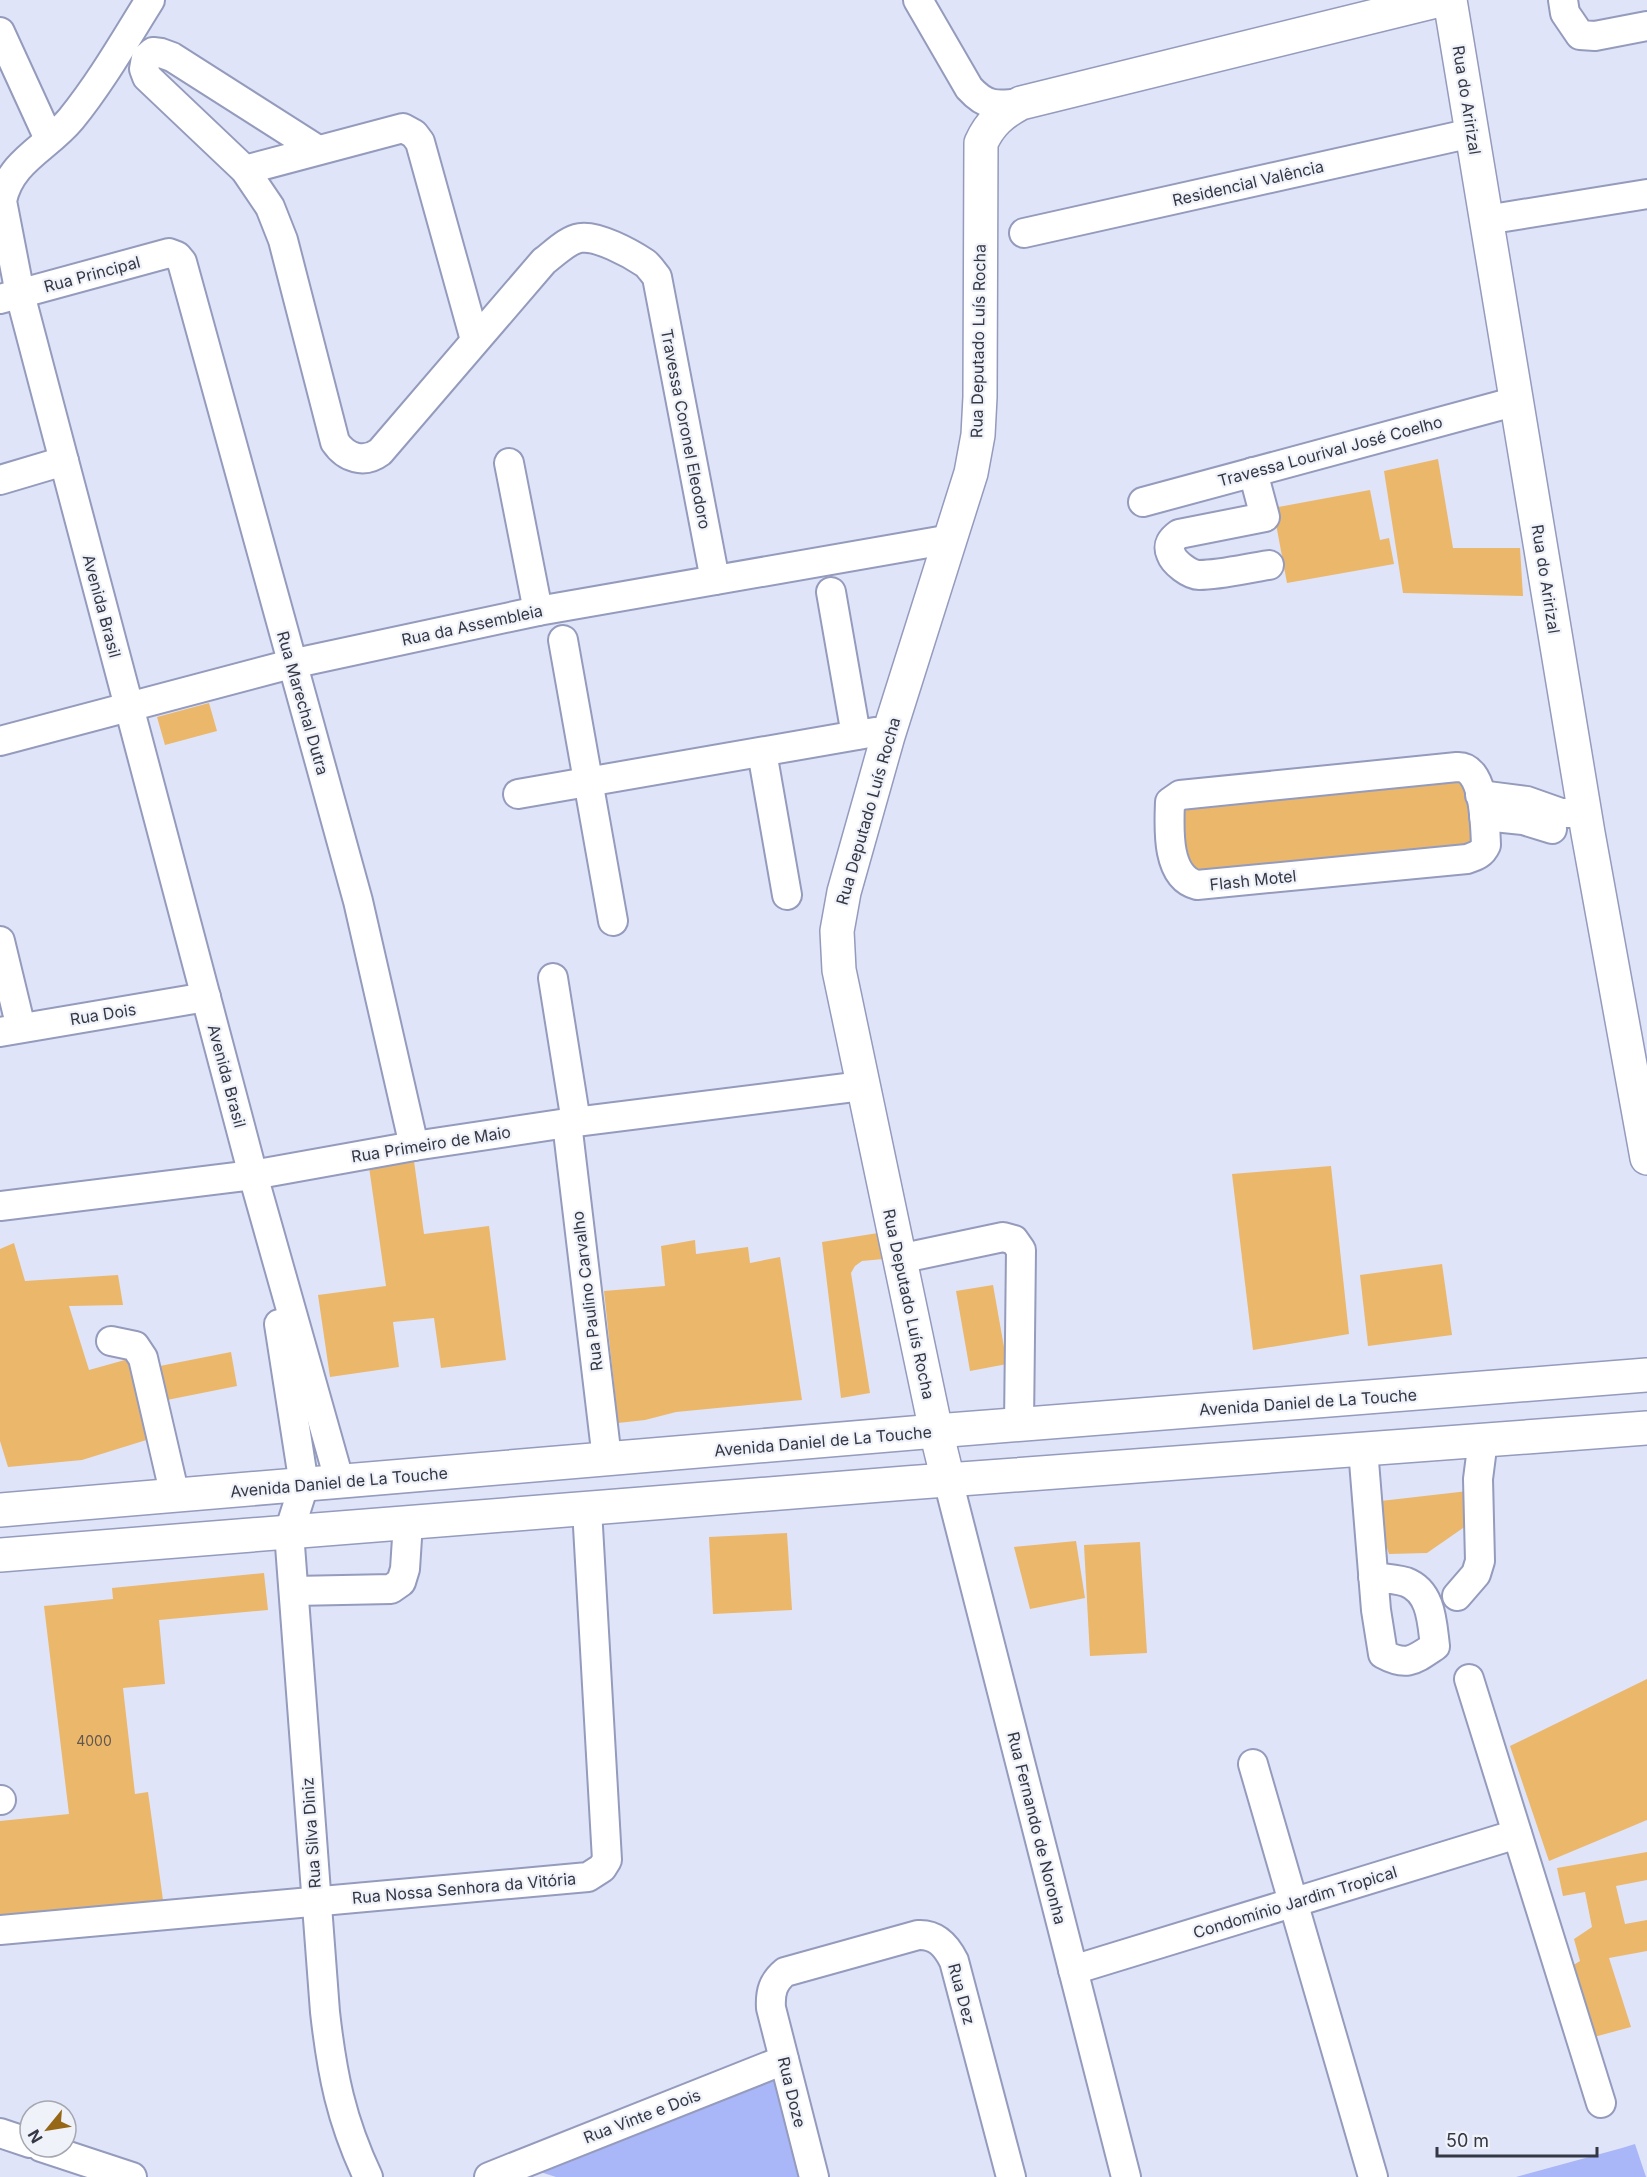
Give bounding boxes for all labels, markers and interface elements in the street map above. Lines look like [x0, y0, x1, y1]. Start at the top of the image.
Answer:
street label: Rua do Aririzal [1449, 44, 1485, 156]
street label: Residencial Valência [1170, 156, 1326, 210]
street label: Rua Deputado Luís Rocha [966, 244, 990, 438]
street label: Rua Principal [42, 252, 142, 296]
street label: Travessa Coronel Eleodoro [657, 327, 715, 531]
street label: Travessa Lourival José Coelho [1216, 411, 1444, 491]
street label: Rua do Aririzal [1528, 523, 1564, 635]
street label: Avenida Brasil [79, 552, 125, 660]
street label: Rua da Assembleia [400, 600, 544, 650]
street label: Rua Marechal Dutra [273, 629, 333, 777]
street label: Rua Deputado Luís Rocha [832, 715, 904, 907]
street label: Flash Motel [1209, 866, 1297, 894]
street label: Rua Dois [68, 999, 138, 1029]
street label: Avenida Brasil [204, 1022, 250, 1130]
street label: Rua Primeiro de Maio [350, 1122, 512, 1166]
street label: Rua Deputado Luís Rocha [879, 1207, 939, 1401]
street label: Rua Paulino Carvalho [567, 1210, 607, 1372]
street label: Avenida Daniel de La Touche [1198, 1384, 1418, 1420]
street label: Avenida Daniel de La Touche [713, 1422, 933, 1460]
street label: Avenida Daniel de La Touche [229, 1463, 449, 1501]
street label: Rua Fernando de Noronha [1003, 1730, 1071, 1926]
house number: 4000 [76, 1732, 112, 1749]
street label: Rua Silva Diniz [297, 1777, 325, 1889]
street label: Condomínio Jardim Tropical [1191, 1861, 1399, 1943]
street label: Rua Nossa Senhora da Vitória [351, 1868, 577, 1908]
street label: Rua Dez [944, 1961, 980, 2027]
street label: Rua Doze [774, 2055, 810, 2129]
street label: Rua Vinte e Dois [581, 2084, 703, 2148]
north arrow [18, 2099, 78, 2159]
scale bar [1437, 2120, 1598, 2158]
text: N [23, 2126, 47, 2147]
text: 50 m [1446, 2130, 1489, 2151]

